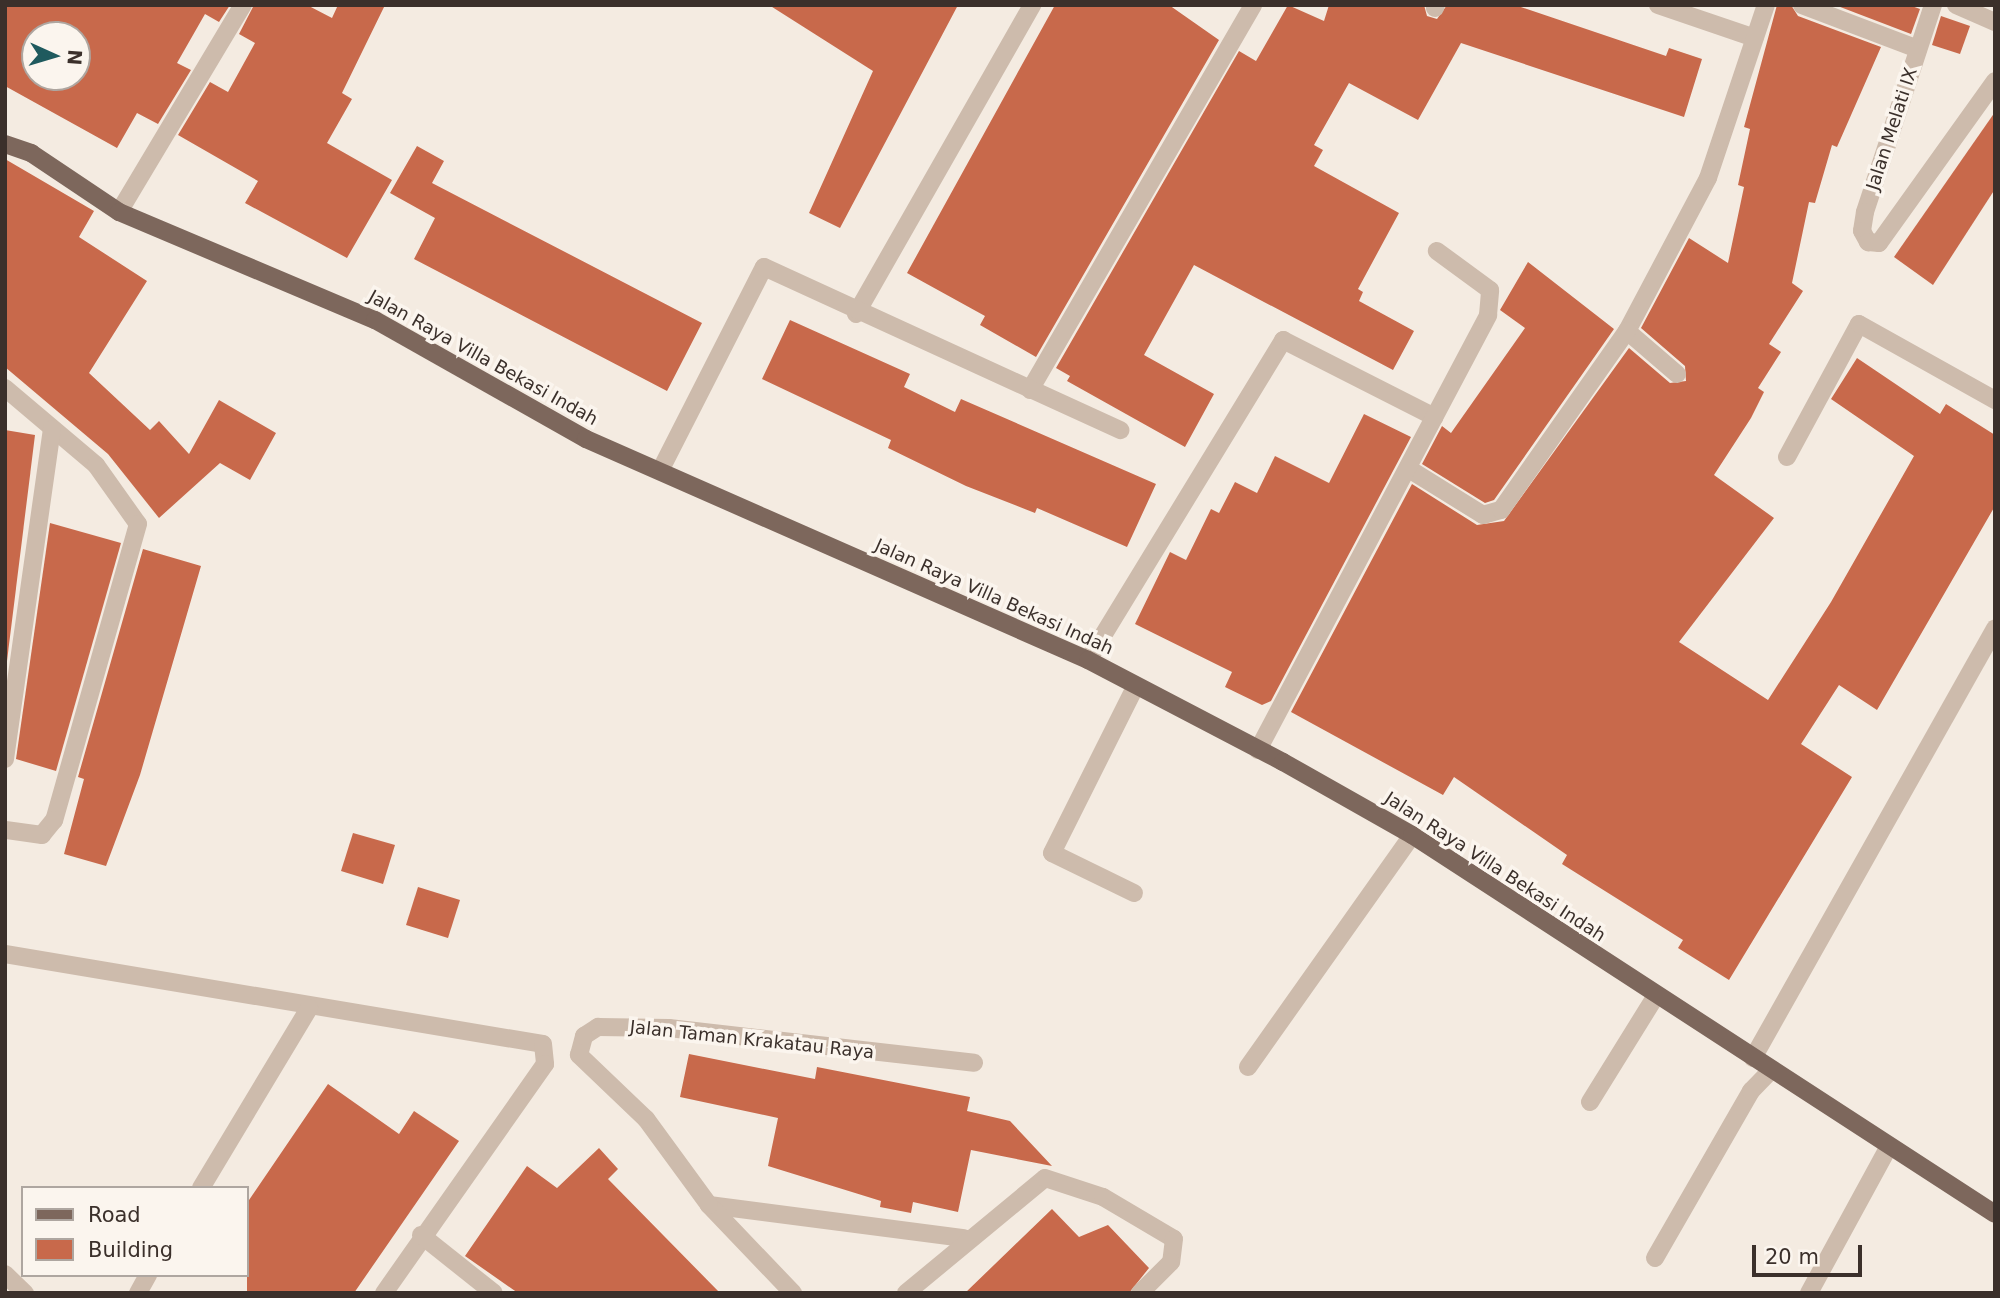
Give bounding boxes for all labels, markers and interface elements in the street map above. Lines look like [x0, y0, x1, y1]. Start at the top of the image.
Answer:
north arrow [21, 21, 91, 91]
text: N [63, 49, 86, 66]
street label: Jalan Melati IX [1862, 65, 1922, 193]
street label: Jalan Raya Villa Bekasi Indah [365, 286, 601, 430]
street label: Jalan Raya Villa Bekasi Indah [871, 534, 1117, 660]
street label: Jalan Raya Villa Bekasi Indah [1381, 787, 1609, 947]
street label: Jalan Taman Krakatau Raya [629, 1016, 875, 1064]
legend [21, 1186, 248, 1277]
text: Road [88, 1203, 141, 1227]
scale bar [1755, 1232, 1865, 1276]
text: Building [88, 1238, 173, 1262]
text: 20 m [1765, 1245, 1819, 1269]

